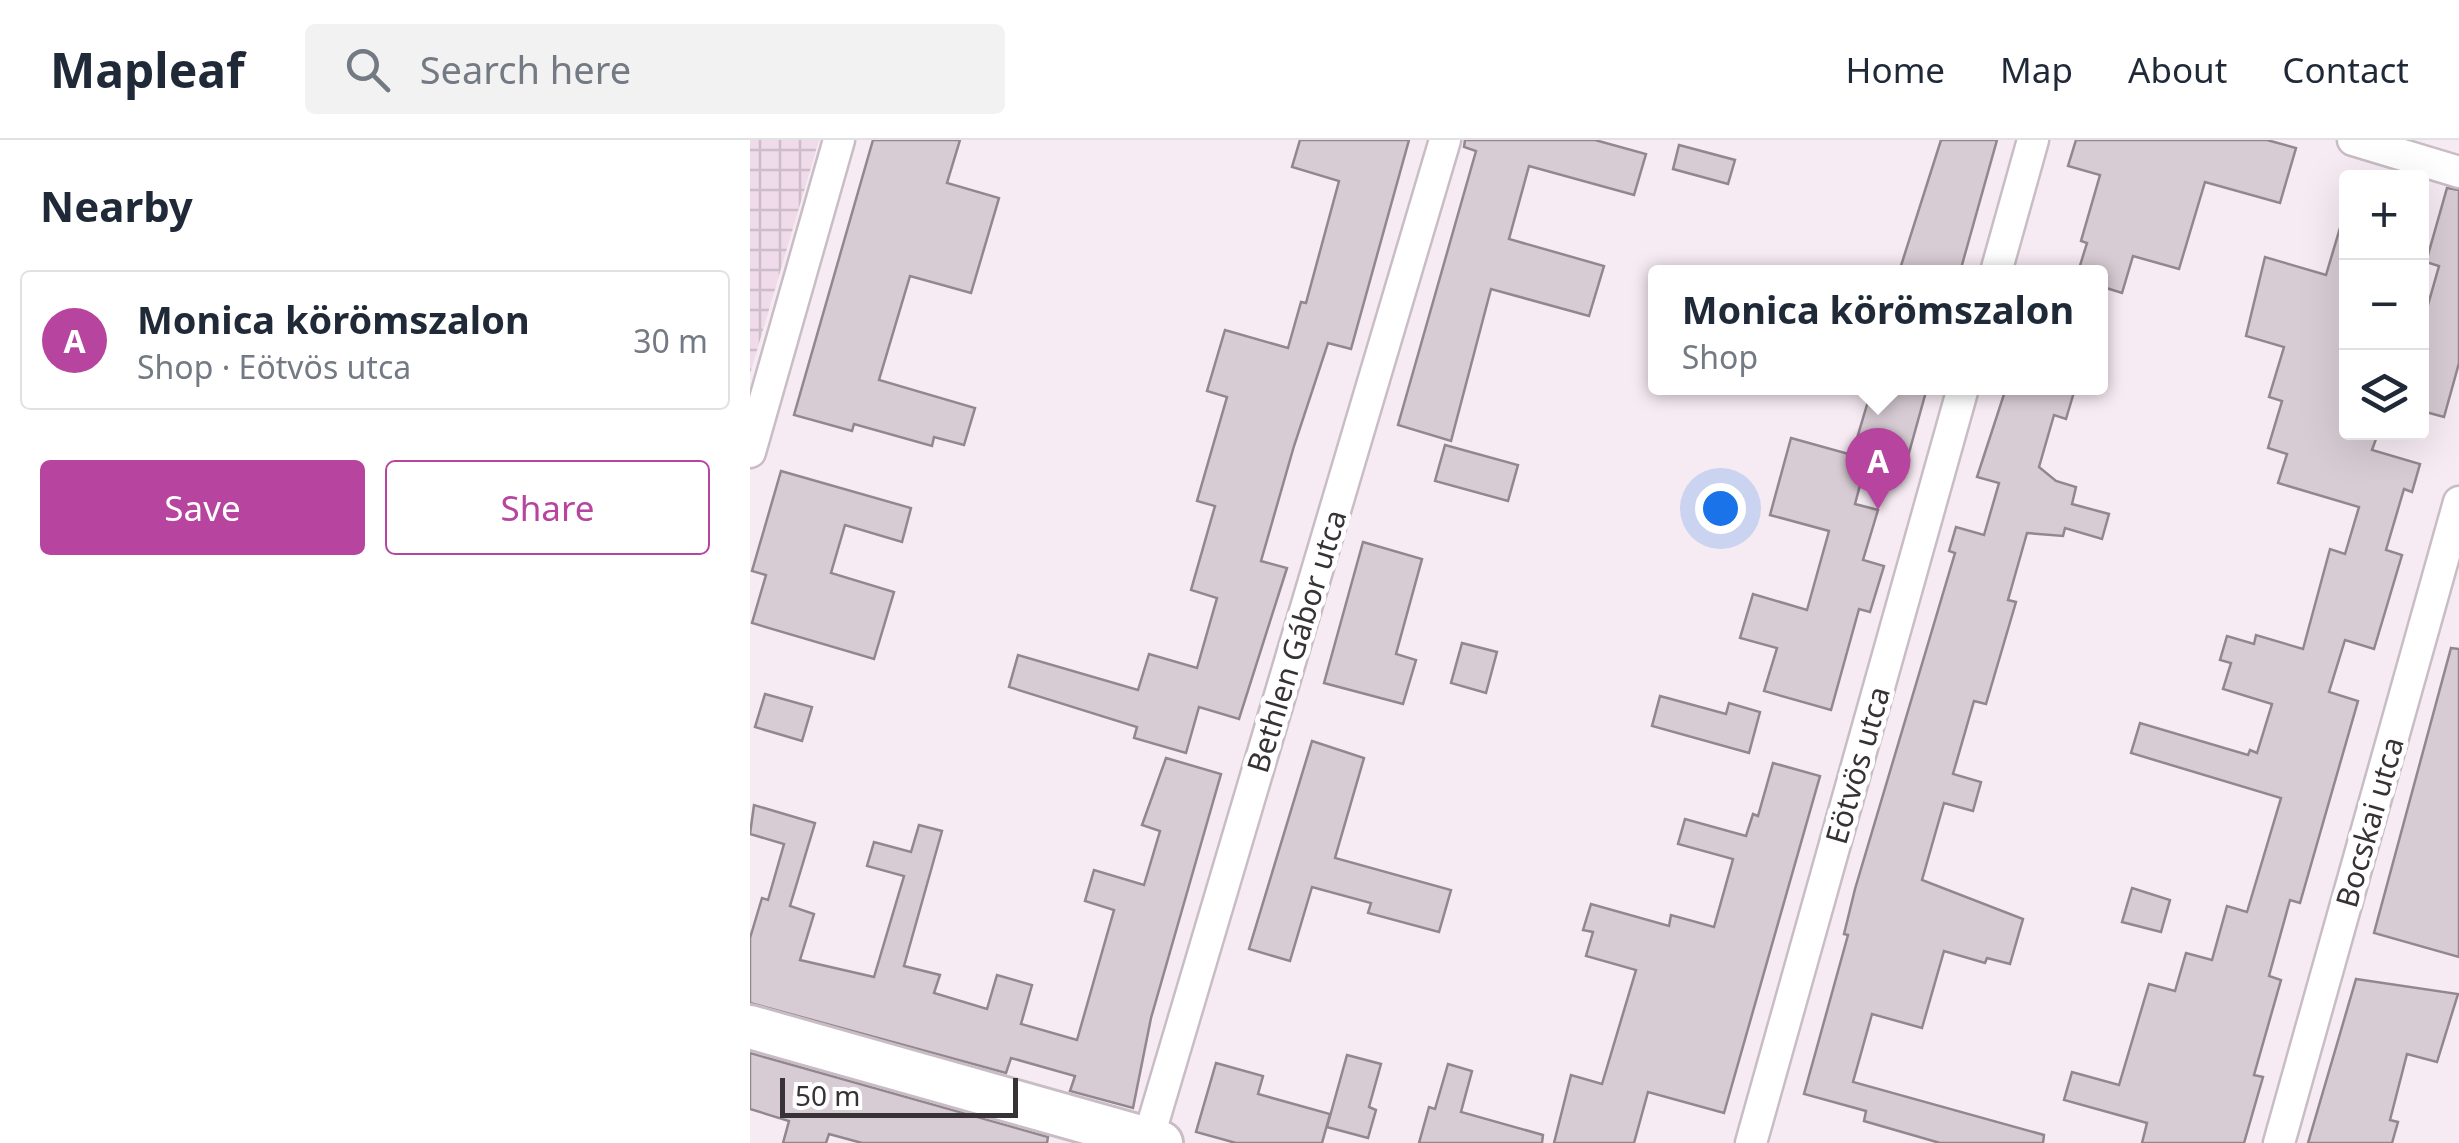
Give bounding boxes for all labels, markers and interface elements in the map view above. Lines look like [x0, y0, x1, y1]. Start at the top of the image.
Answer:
search box [305, 24, 1005, 114]
text: Mapleaf [50, 37, 245, 102]
icon: search [340, 42, 395, 97]
text: Search here [420, 43, 631, 95]
text: Home [1846, 46, 1945, 93]
text: Map [2000, 46, 2073, 93]
text: About [2128, 46, 2227, 93]
text: Contact [2282, 46, 2409, 93]
map controls [2339, 170, 2429, 440]
button: + [2339, 170, 2429, 260]
text: Nearby [40, 177, 193, 234]
button: − [2339, 260, 2429, 350]
popup [1648, 265, 2108, 395]
text: Monica körömszalon [1682, 283, 2074, 335]
text: Monica körömszalon [137, 293, 530, 345]
text: A [63, 319, 86, 362]
text: 30 m [633, 319, 708, 362]
text: Shop [1682, 335, 1758, 378]
text: Shop · Eötvös utca [137, 345, 411, 388]
button: layers [2339, 350, 2429, 440]
pin: A [1846, 428, 1910, 510]
button: Save [40, 460, 365, 555]
button: Share [385, 460, 710, 555]
your location [1695, 483, 1746, 534]
street label: Bethlen Gábor utca [1237, 505, 1355, 777]
street label: Eötvös utca [1815, 682, 1899, 848]
street label: Bocskai utca [2325, 732, 2413, 912]
scale bar [780, 1073, 1018, 1118]
text: 50 m [795, 1076, 861, 1114]

